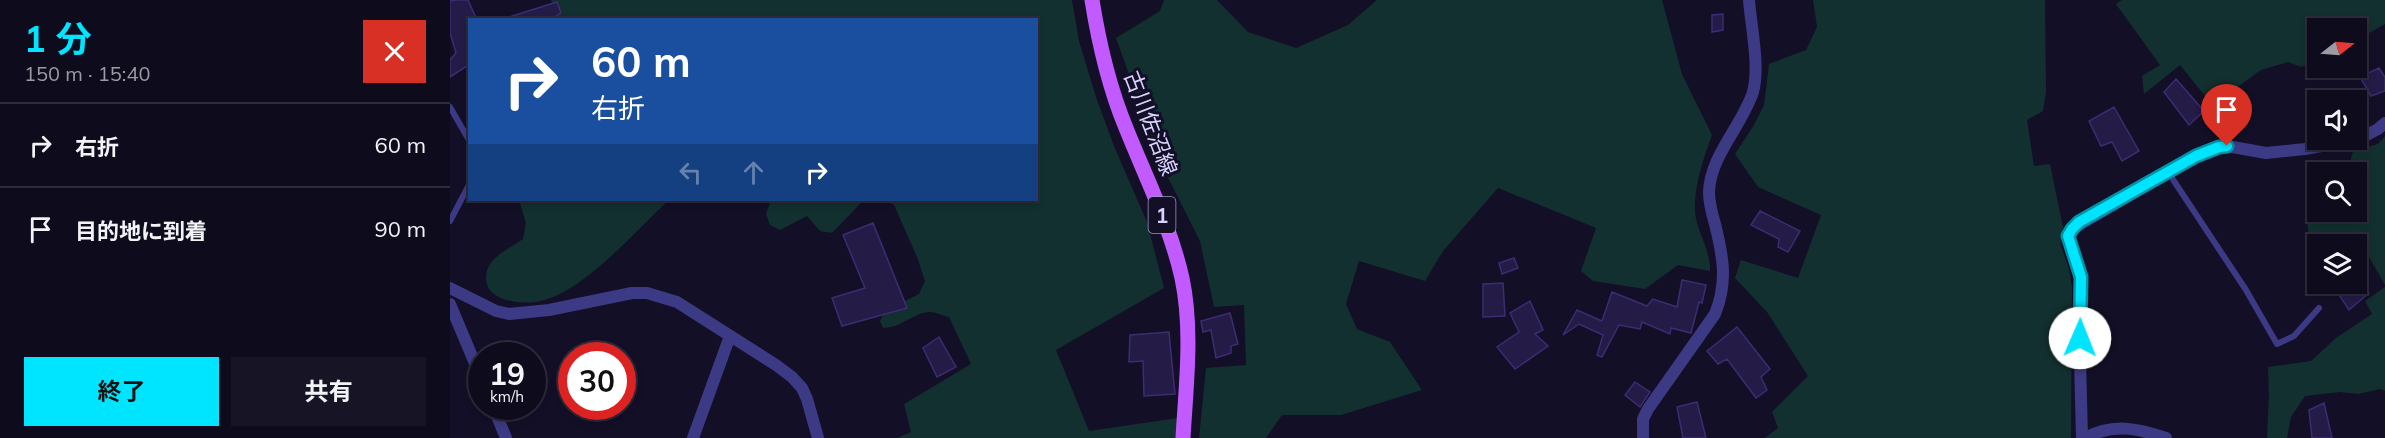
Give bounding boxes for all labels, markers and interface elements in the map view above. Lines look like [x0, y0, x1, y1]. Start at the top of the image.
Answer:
text: 1 分 [24, 16, 91, 61]
north arrow [2307, 18, 2367, 78]
map controls [2307, 18, 2367, 294]
button: close [363, 20, 426, 83]
text: 60 m [591, 35, 691, 88]
icon: right [492, 42, 570, 120]
text: 150 m · 15:40 [24, 61, 150, 86]
street label: 古川佐沼線 [1118, 67, 1184, 179]
pin [2201, 84, 2252, 146]
button: sound [2307, 90, 2367, 150]
text: 右折 [591, 91, 645, 125]
icon: arrive [2210, 93, 2243, 126]
icon: right [24, 129, 57, 162]
text: 60 m [375, 131, 426, 159]
text: 右折 [75, 133, 119, 161]
icon: left [674, 156, 707, 189]
icon: ahead [737, 156, 770, 189]
icon: right [800, 156, 833, 189]
button: search [2307, 162, 2367, 222]
road number: 1 [1148, 197, 1176, 233]
icon: arrive [24, 213, 57, 246]
text: 90 m [375, 215, 426, 243]
text: 目的地に到着 [75, 217, 207, 245]
button: layers [2307, 234, 2367, 294]
position arrow [2048, 306, 2112, 370]
speed limit sign: 30 [558, 342, 636, 420]
text: 19 [489, 355, 525, 393]
button: 終了 [24, 357, 219, 426]
button: 共有 [231, 357, 426, 426]
text: km/h [490, 387, 524, 406]

